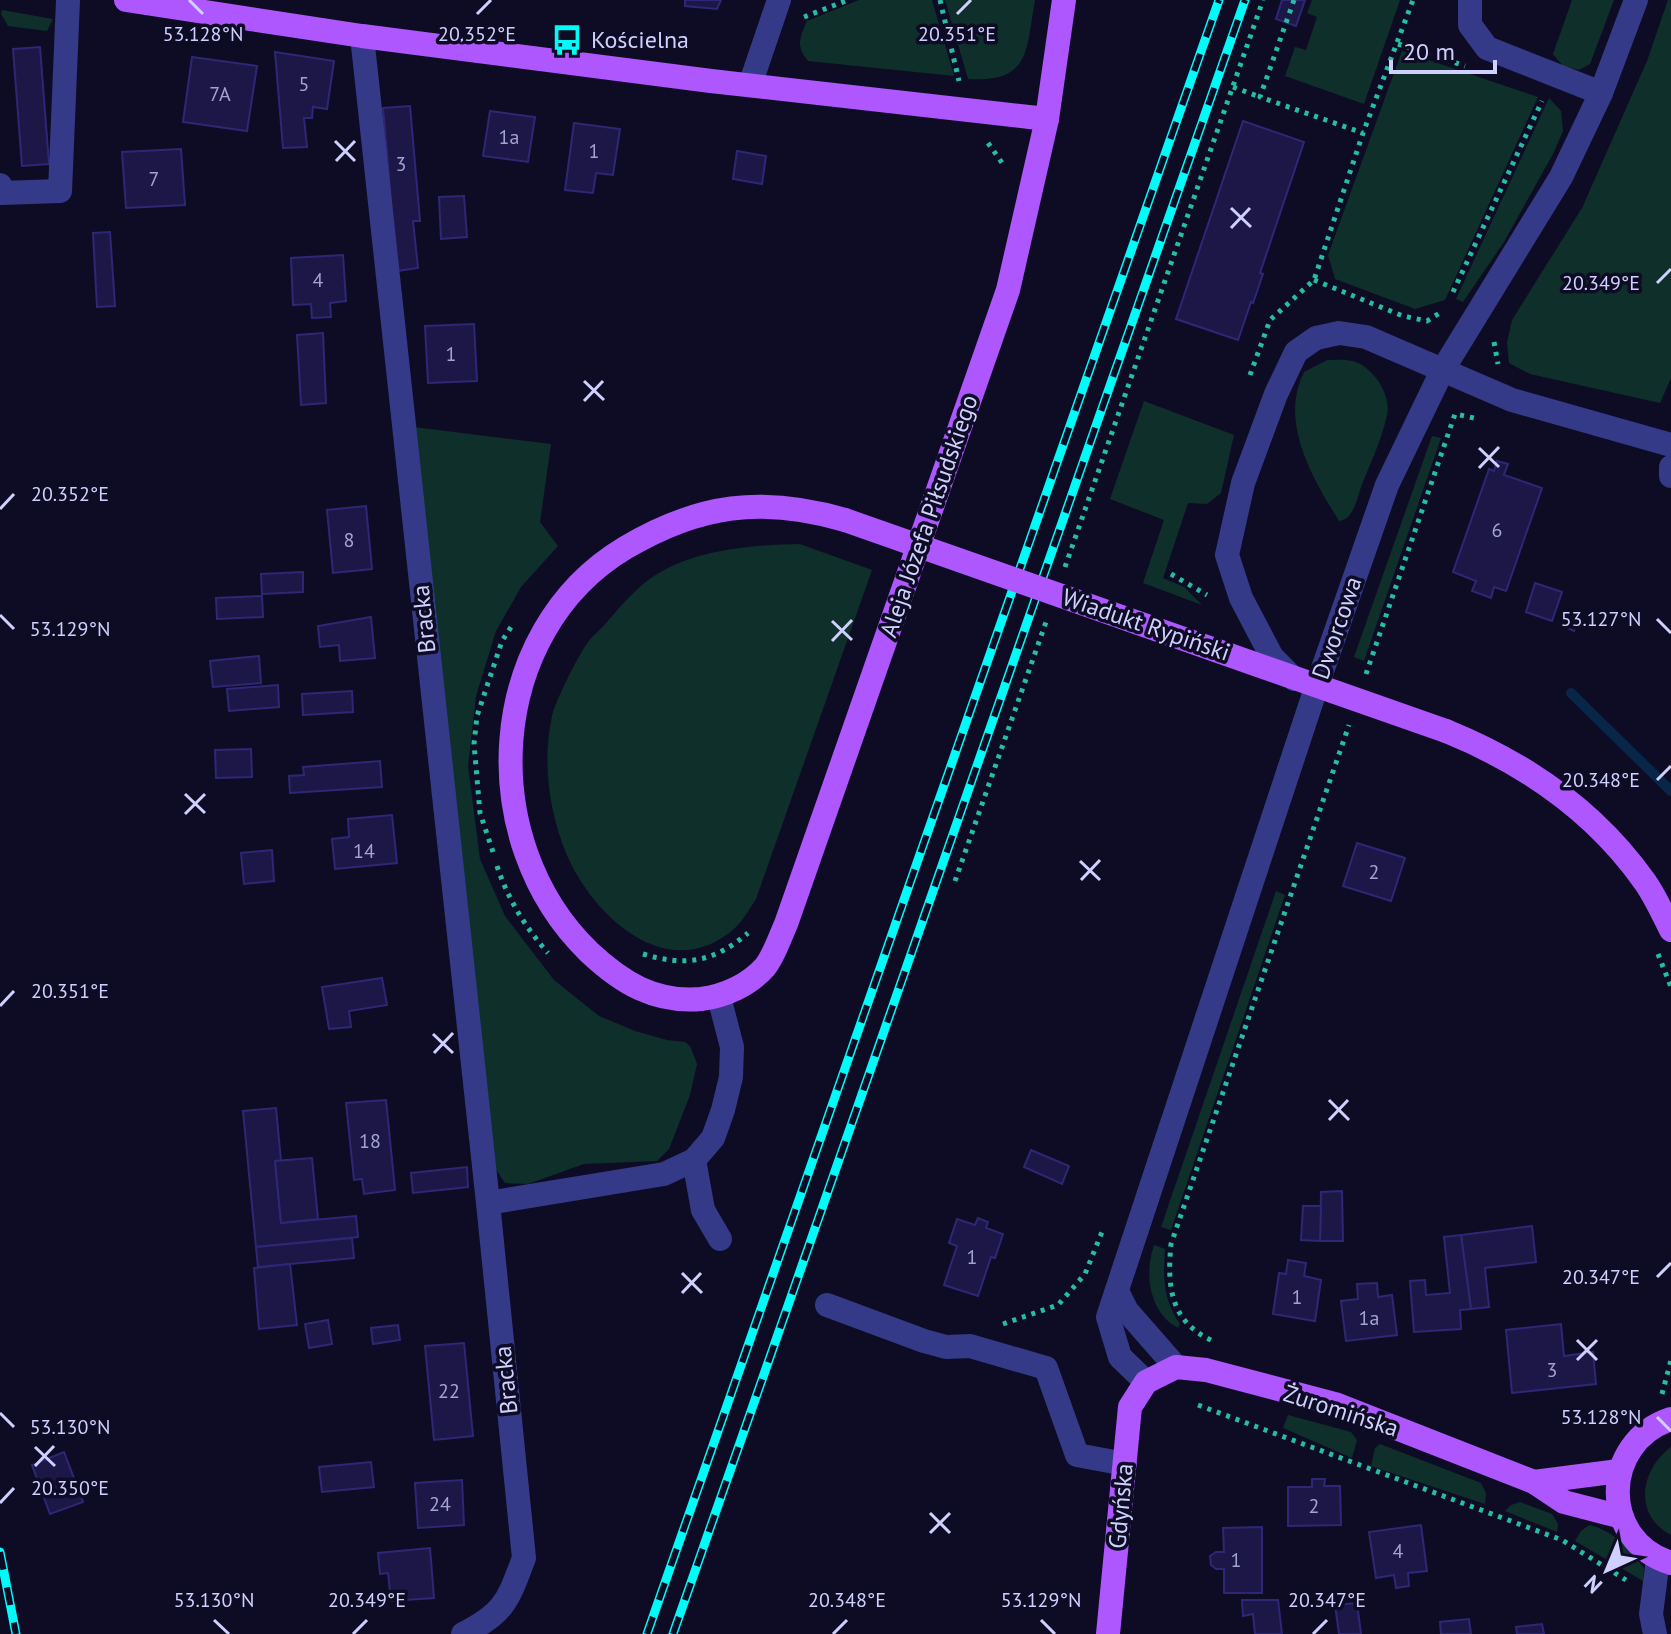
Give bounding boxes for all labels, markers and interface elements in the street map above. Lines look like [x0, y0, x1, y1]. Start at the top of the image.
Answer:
text: 53.128°N [163, 21, 243, 47]
text: 20.352°E [438, 21, 516, 47]
text: 20.351°E [918, 21, 996, 47]
bus stop icon: Kościelna [550, 23, 584, 57]
place label: Kościelna [591, 24, 689, 55]
scale bar [1391, 24, 1495, 74]
text: 20 m [1403, 36, 1455, 67]
house number: 5 [299, 71, 309, 97]
house number: 7A [209, 81, 231, 107]
house number: 1a [499, 124, 519, 150]
house number: 1 [589, 138, 599, 164]
house number: 3 [396, 151, 406, 177]
house number: 7 [149, 166, 159, 192]
house number: 4 [313, 267, 324, 293]
text: 20.349°E [1562, 270, 1640, 296]
house number: 1 [446, 341, 456, 367]
street label: Aleja Józefa Piłsudskiego [872, 390, 985, 641]
text: 20.352°E [31, 481, 109, 507]
house number: 6 [1492, 517, 1502, 543]
house number: 8 [344, 527, 354, 553]
street label: Dworcowa [1305, 572, 1369, 683]
street label: Wiadukt Rypiński [1058, 581, 1234, 668]
street label: Bracka [405, 583, 442, 655]
text: 53.127°N [1561, 606, 1641, 632]
text: 53.129°N [30, 616, 110, 642]
text: 20.348°E [1562, 767, 1640, 793]
house number: 14 [353, 838, 375, 864]
house number: 2 [1369, 859, 1379, 885]
text: 20.351°E [31, 978, 109, 1004]
house number: 18 [359, 1128, 381, 1154]
house number: 1 [967, 1244, 977, 1270]
text: 20.347°E [1562, 1264, 1640, 1290]
house number: 1 [1292, 1284, 1302, 1310]
house number: 1a [1359, 1305, 1379, 1331]
street label: Bracka [487, 1344, 524, 1416]
house number: 3 [1547, 1357, 1557, 1383]
street label: Żuromińska [1280, 1377, 1403, 1444]
house number: 22 [438, 1378, 460, 1404]
text: 53.128°N [1561, 1404, 1641, 1430]
text: 53.130°N [30, 1414, 110, 1440]
street label: Gdyńska [1101, 1462, 1140, 1550]
text: 20.350°E [31, 1475, 109, 1501]
house number: 24 [429, 1491, 451, 1517]
house number: 2 [1309, 1493, 1319, 1519]
north arrow [1567, 1530, 1647, 1610]
house number: 4 [1393, 1538, 1404, 1564]
house number: 1 [1231, 1547, 1241, 1573]
text: N [1578, 1569, 1608, 1599]
text: 53.130°N [174, 1587, 254, 1613]
text: 20.349°E [328, 1587, 406, 1613]
text: 20.348°E [808, 1587, 886, 1613]
text: 53.129°N [1001, 1587, 1081, 1613]
text: 20.347°E [1288, 1587, 1366, 1613]

